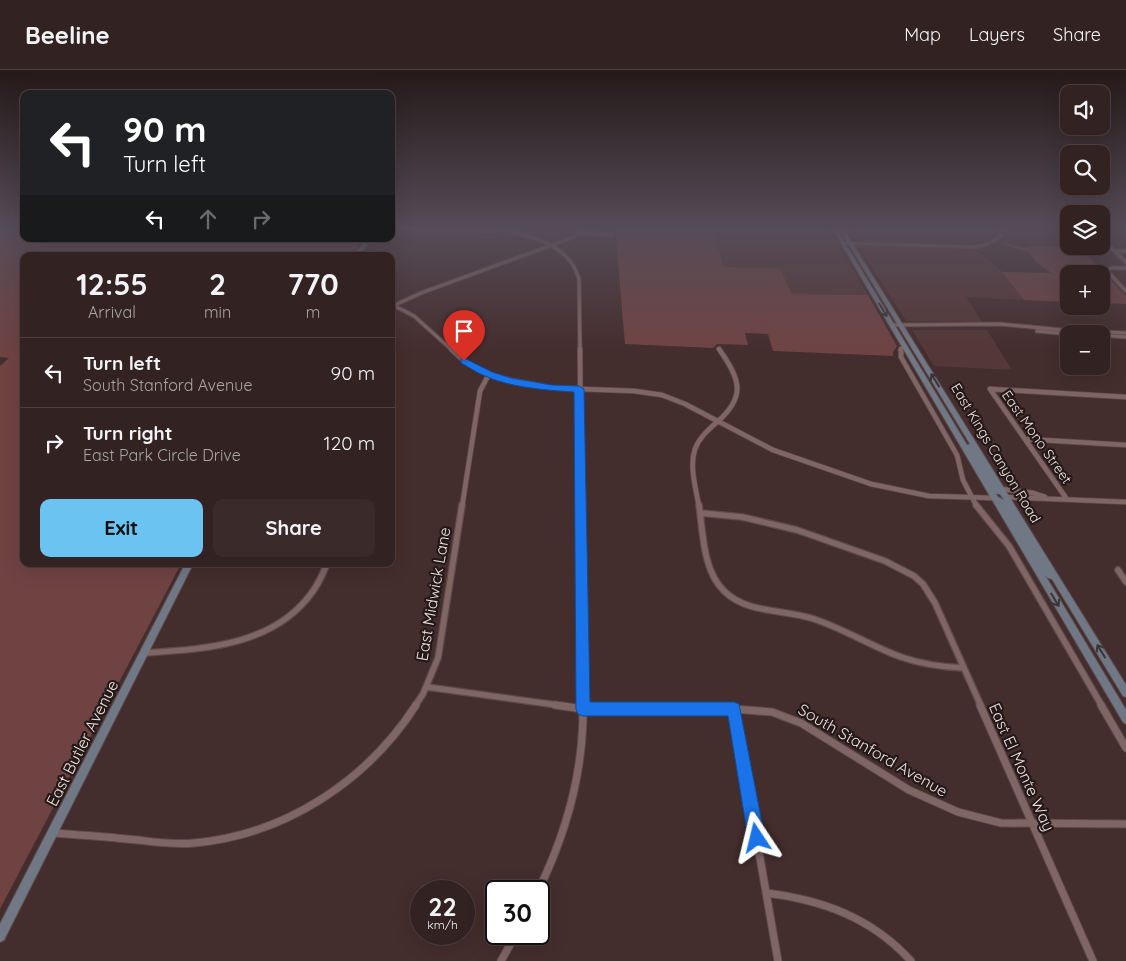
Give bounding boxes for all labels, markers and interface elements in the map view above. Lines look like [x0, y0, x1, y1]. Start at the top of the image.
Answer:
text: Beeline [25, 20, 110, 50]
text: Map [904, 23, 941, 46]
text: Layers [969, 23, 1025, 46]
text: Share [1053, 23, 1101, 46]
map controls [1060, 85, 1110, 375]
button: sound [1060, 85, 1110, 135]
text: 90 m [123, 107, 206, 151]
icon: left [40, 110, 105, 175]
button: search [1060, 145, 1110, 195]
text: Turn left [123, 150, 206, 178]
icon: left [141, 205, 169, 233]
icon: ahead [194, 205, 222, 233]
icon: right [247, 205, 275, 233]
button: layers [1060, 205, 1110, 255]
text: 12:55 [76, 265, 148, 303]
text: 2 [209, 265, 226, 303]
text: 770 [287, 265, 339, 303]
button: + [1060, 265, 1110, 315]
text: Arrival [88, 302, 136, 322]
text: min [204, 302, 231, 322]
text: m [306, 302, 320, 322]
one-way arrow [879, 302, 889, 316]
pin [443, 310, 485, 361]
icon: arrive [450, 317, 478, 345]
button: − [1060, 325, 1110, 375]
text: Turn left [83, 351, 161, 375]
icon: left [40, 359, 68, 387]
text: 90 m [331, 361, 375, 385]
one-way arrow [930, 374, 940, 388]
text: South Stanford Avenue [83, 375, 252, 395]
street label: East Kings Canyon Road [947, 380, 1045, 526]
street label: East Mono Street [998, 387, 1076, 488]
text: Turn right [83, 421, 172, 445]
icon: right [40, 429, 68, 457]
text: 120 m [324, 431, 375, 455]
text: East Park Circle Drive [83, 445, 241, 465]
button: Exit [40, 499, 203, 557]
button: Share [213, 499, 375, 557]
street label: East Midwick Lane [411, 525, 455, 663]
one-way arrow [1050, 593, 1060, 607]
one-way arrow [1095, 645, 1105, 659]
street label: East Butler Avenue [42, 677, 122, 809]
street label: South Stanford Avenue [795, 699, 951, 801]
street label: East El Monte Way [985, 700, 1059, 834]
position arrow [730, 811, 782, 863]
speed limit sign: 30 [485, 880, 550, 945]
text: 22 [428, 891, 457, 922]
text: km/h [427, 917, 458, 932]

